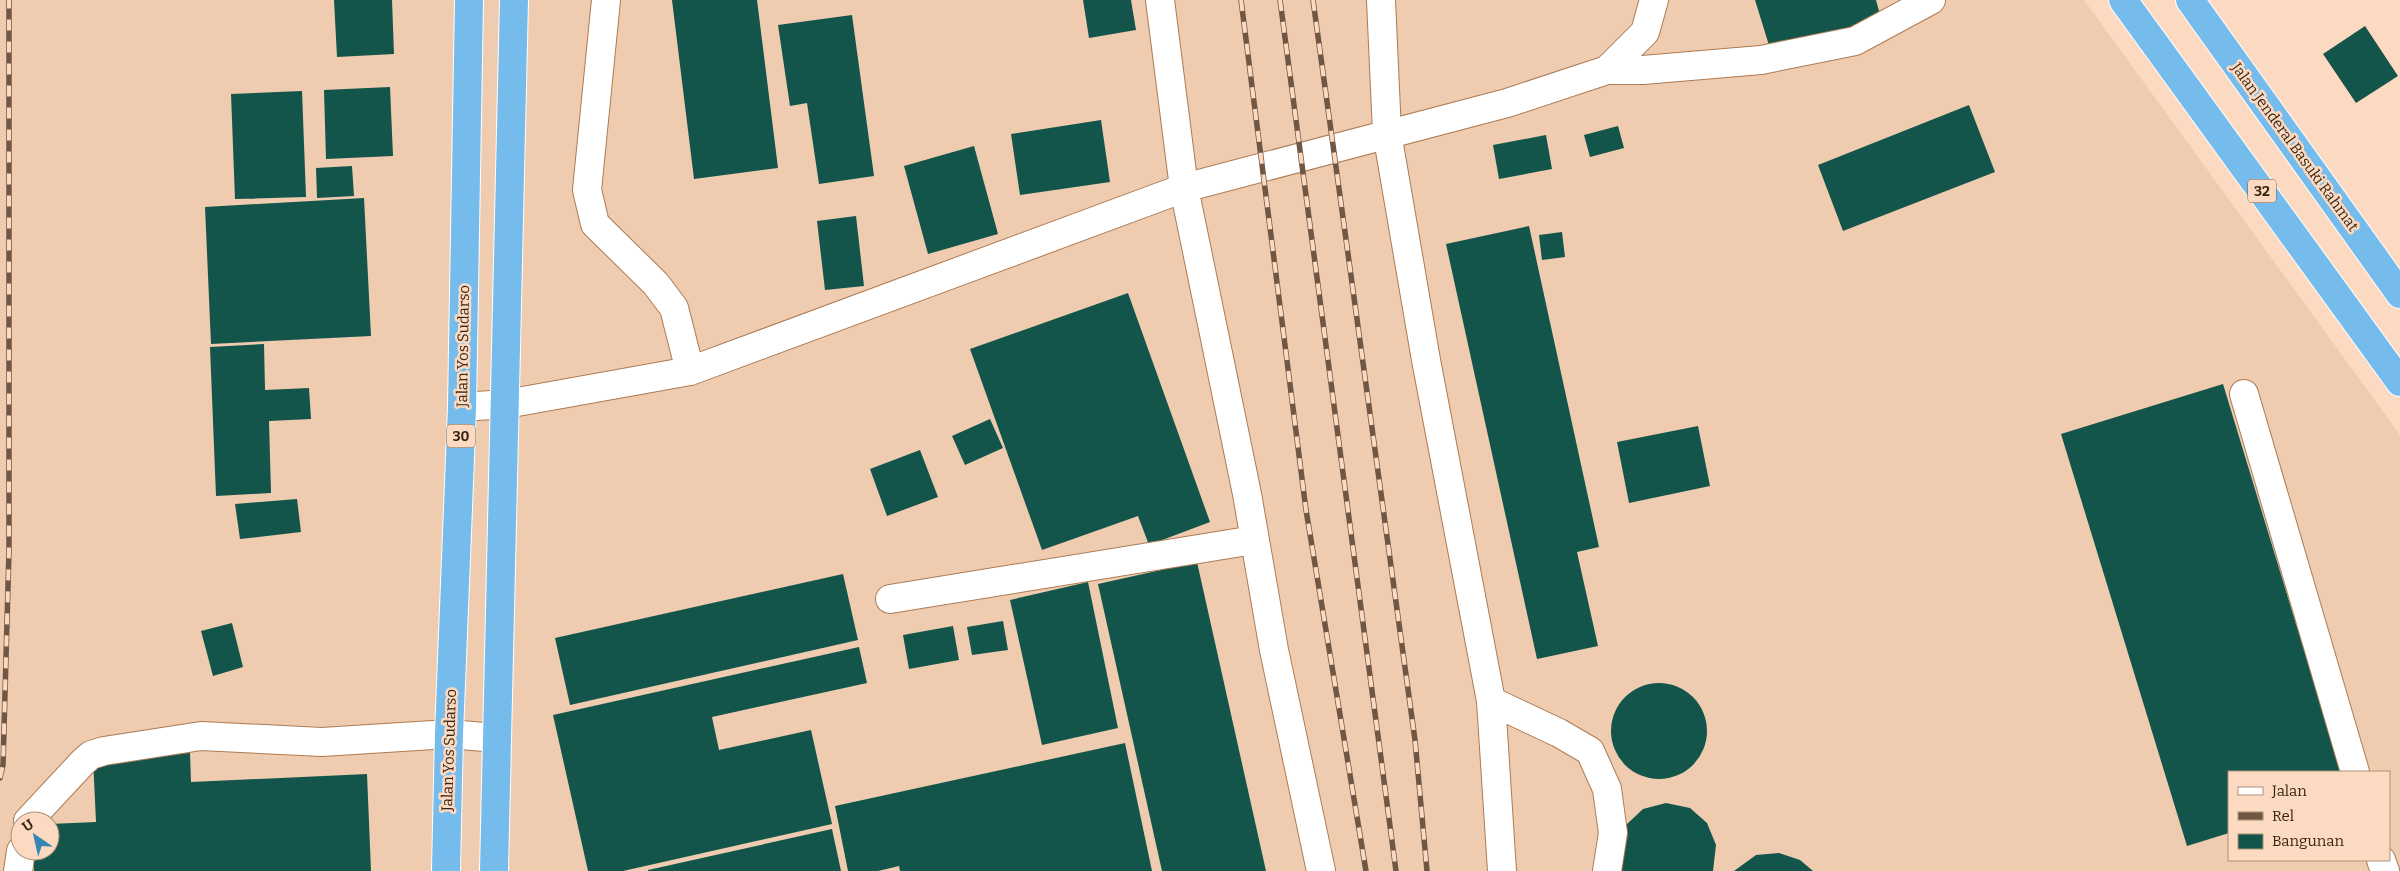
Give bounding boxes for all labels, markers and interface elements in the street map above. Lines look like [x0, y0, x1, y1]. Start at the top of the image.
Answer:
street label: Jalan Jenderal Basuki Rahmat [2227, 58, 2362, 235]
road number: 32 [2248, 180, 2276, 202]
street label: Jalan Yos Sudarso [453, 285, 473, 408]
road number: 30 [447, 424, 475, 448]
street label: Jalan Yos Sudarso [438, 689, 460, 812]
legend [2228, 771, 2390, 861]
text: Jalan [2271, 782, 2307, 800]
text: Rel [2272, 807, 2294, 825]
north arrow [10, 811, 60, 861]
text: U [19, 815, 38, 836]
text: Bangunan [2272, 832, 2344, 850]

